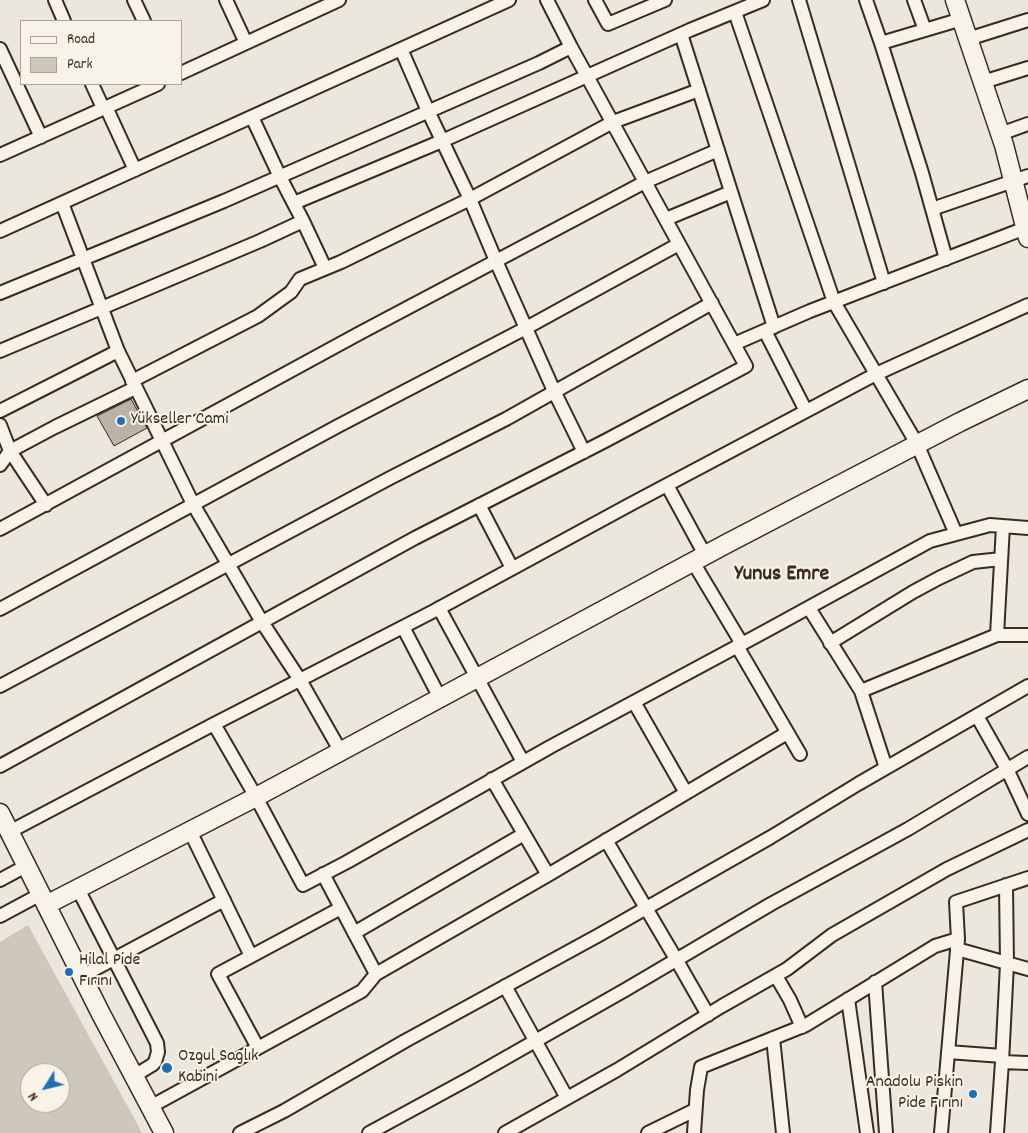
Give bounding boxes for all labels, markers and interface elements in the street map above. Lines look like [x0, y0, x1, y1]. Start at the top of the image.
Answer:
legend [20, 20, 182, 85]
text: Road [67, 29, 95, 51]
text: Park [67, 54, 93, 76]
place label: Yükseller Cami [131, 410, 229, 432]
marker: Yükseller Cami [115, 415, 127, 427]
district label: Yunus Emre [735, 563, 829, 589]
place label: Hilal Pide Fırını [79, 951, 140, 994]
marker: Hilal Pide Fırını [63, 966, 75, 978]
place label: Ozgul Saglık Kabini [178, 1047, 258, 1090]
marker: Ozgul Saglık Kabini [160, 1061, 174, 1075]
north arrow [20, 1063, 70, 1113]
place label: Anadolu Piskin Pide Fırını [866, 1073, 963, 1116]
text: N [24, 1088, 44, 1105]
marker: Anadolu Piskin Pide Fırını [967, 1088, 979, 1100]

